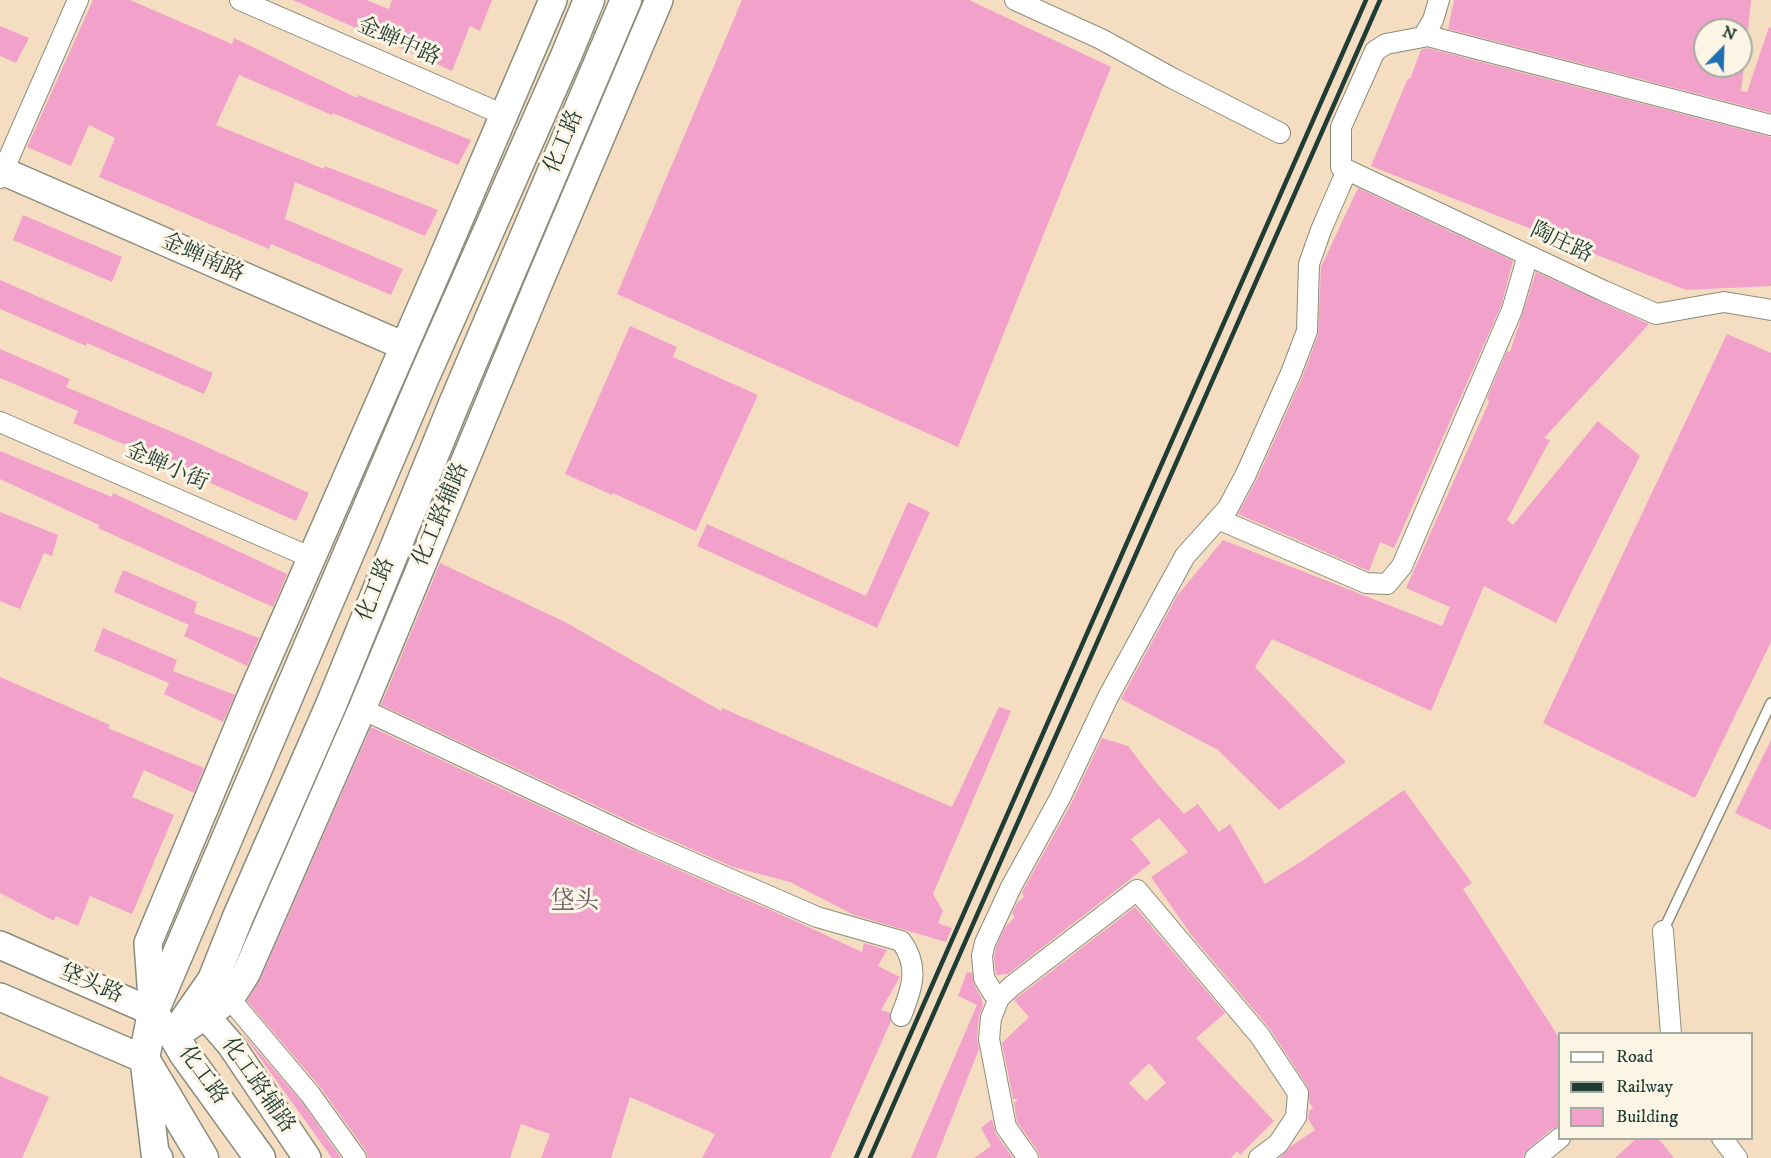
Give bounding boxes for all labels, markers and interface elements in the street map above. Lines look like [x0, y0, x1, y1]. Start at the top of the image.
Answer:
street label: 金蝉中路 [352, 13, 444, 73]
north arrow [1693, 18, 1753, 78]
text: N [1719, 21, 1739, 45]
street label: 化工路 [540, 106, 590, 178]
street label: 陶庄路 [1526, 218, 1596, 270]
street label: 金蝉南路 [156, 229, 248, 289]
street label: 金蝉小街 [120, 438, 212, 498]
street label: 化工路辅路 [408, 459, 476, 571]
street label: 化工路 [352, 554, 402, 626]
district label: 垡头 [551, 889, 599, 917]
street label: 垡头路 [55, 960, 127, 1010]
legend [1558, 1032, 1753, 1140]
street label: 化工路辅路 [215, 1033, 299, 1139]
street label: 化工路 [172, 1042, 232, 1110]
text: Road [1616, 1046, 1653, 1068]
text: Railway [1616, 1076, 1673, 1098]
text: Building [1616, 1106, 1678, 1128]

